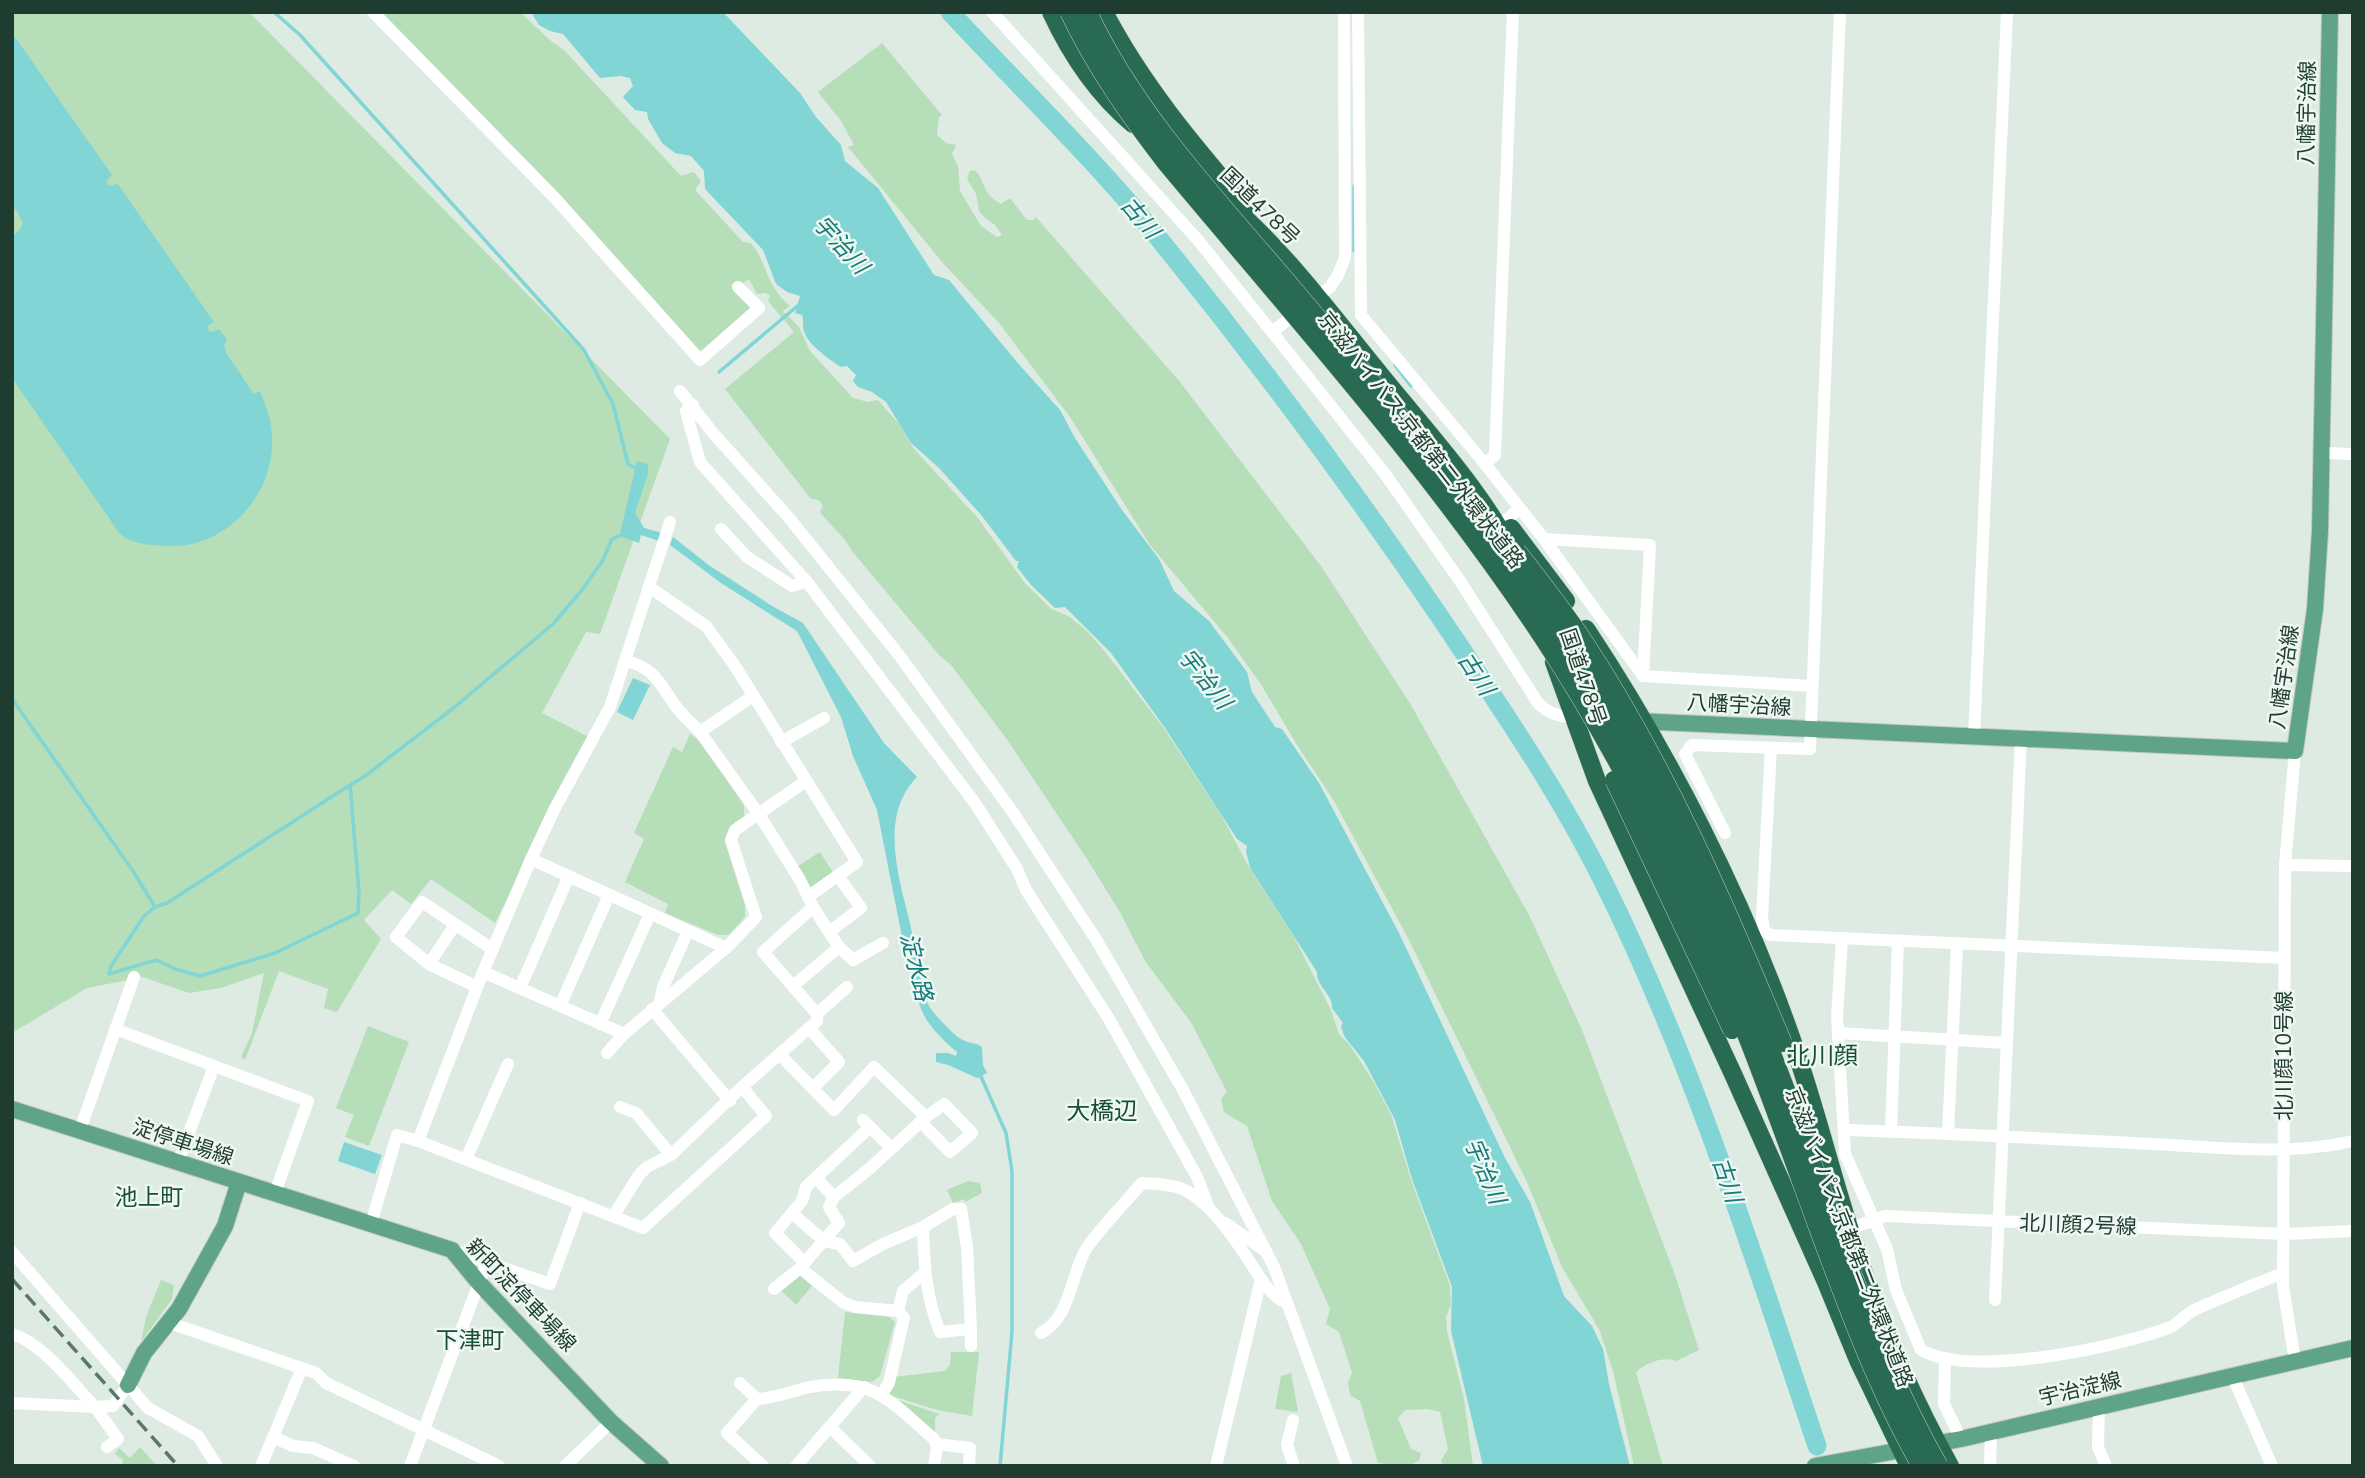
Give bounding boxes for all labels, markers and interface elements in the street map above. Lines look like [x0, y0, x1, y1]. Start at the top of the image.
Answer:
street label: 八幡宇治線 [2292, 60, 2322, 166]
street label: 国道478号 [1214, 161, 1306, 251]
water label: 古川 [1113, 190, 1169, 248]
water label: 宇治川 [806, 209, 878, 283]
street label: 京滋バイパス;京都第二外環状道路 [1312, 306, 1530, 574]
street label: 八幡宇治線 [2263, 623, 2305, 731]
street label: 国道478号 [1553, 625, 1613, 729]
water label: 宇治川 [1172, 642, 1240, 718]
water label: 古川 [1450, 646, 1503, 704]
street label: 八幡宇治線 [1686, 688, 1792, 722]
water label: 淀水路 [893, 930, 940, 1006]
street label: 北川顔10号線 [2270, 991, 2298, 1121]
district label: 北川顔 [1786, 1040, 1858, 1072]
street label: 京滋バイパス;京都第二外環状道路 [1779, 1083, 1919, 1391]
district label: 大橋辺 [1066, 1095, 1138, 1127]
street label: 淀停車場線 [129, 1112, 237, 1172]
water label: 宇治川 [1457, 1133, 1514, 1212]
water label: 古川 [1705, 1153, 1750, 1210]
district label: 池上町 [115, 1182, 184, 1213]
street label: 北川顔2号線 [2019, 1209, 2137, 1241]
street label: 新町淀停車場線 [460, 1232, 582, 1358]
district label: 下津町 [436, 1325, 505, 1356]
street label: 宇治淀線 [2036, 1366, 2124, 1412]

